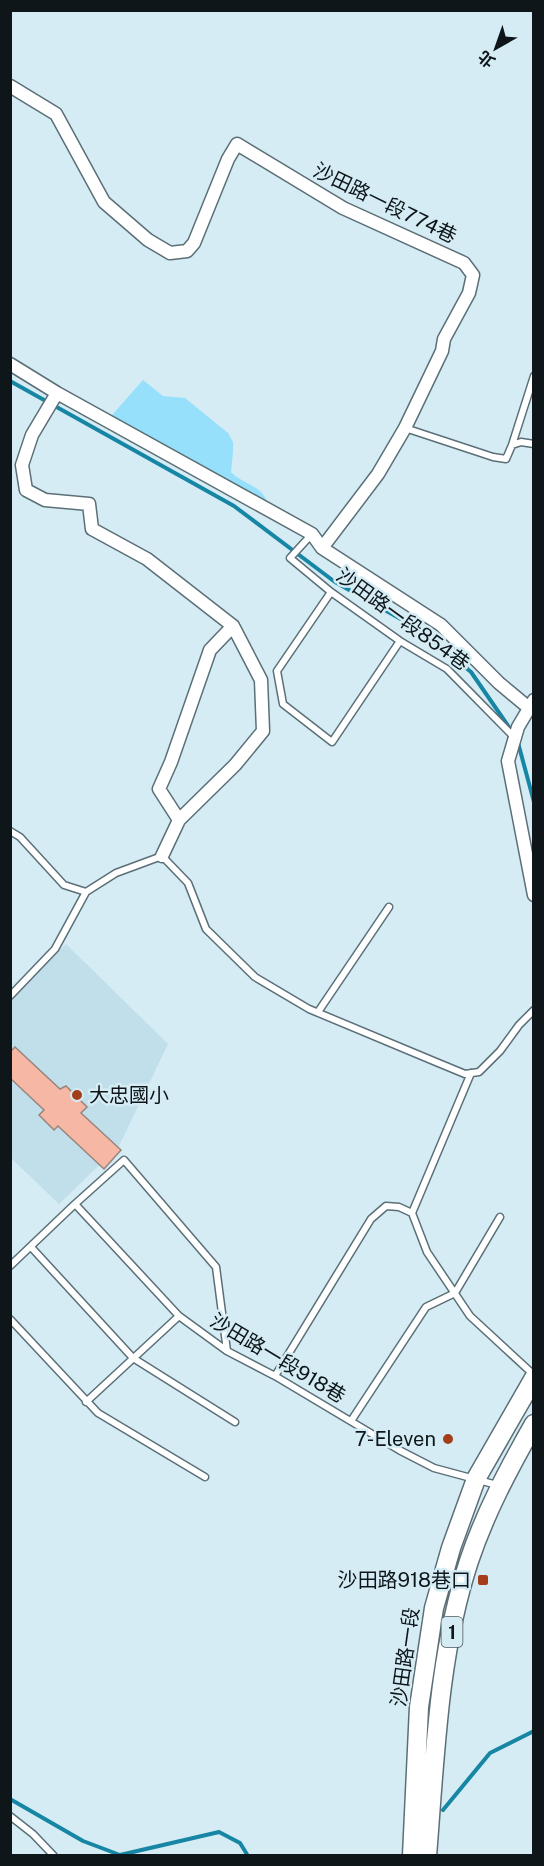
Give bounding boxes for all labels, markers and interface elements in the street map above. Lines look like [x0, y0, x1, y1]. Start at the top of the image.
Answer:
north arrow [466, 18, 526, 78]
text: 北 [474, 47, 499, 72]
street label: 沙田路一段774巷 [309, 158, 461, 248]
street label: 沙田路一段854巷 [332, 563, 474, 675]
place label: 大忠國小 [89, 1083, 169, 1107]
marker: 大忠國小 [70, 1088, 84, 1102]
street label: 沙田路一段918巷 [206, 1308, 350, 1408]
place label: 7-Eleven [355, 1427, 436, 1451]
marker: 7-Eleven [441, 1432, 455, 1446]
place label: 沙田路918巷口 [337, 1568, 471, 1592]
marker: 沙田路918巷口 [476, 1573, 490, 1587]
street label: 沙田路一段 [386, 1606, 424, 1708]
road number: 1 [442, 1617, 462, 1647]

